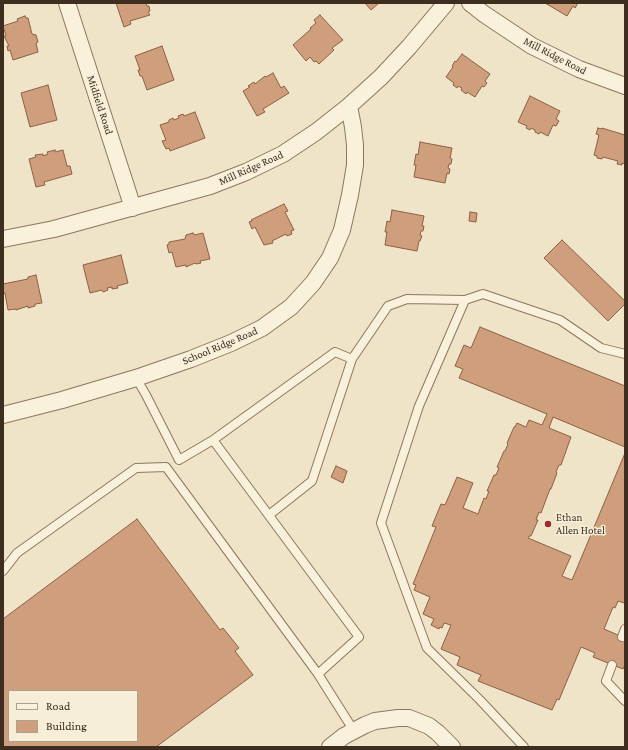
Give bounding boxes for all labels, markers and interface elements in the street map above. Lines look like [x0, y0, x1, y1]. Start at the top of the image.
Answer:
street label: Mill Ridge Road [521, 34, 589, 78]
street label: Midfield Road [84, 74, 116, 136]
street label: Mill Ridge Road [217, 148, 285, 188]
street label: School Ridge Road [180, 324, 260, 368]
place label: Ethan Allen Hotel [556, 511, 605, 537]
marker: Ethan Allen Hotel [543, 519, 553, 529]
legend [8, 690, 138, 742]
text: Road [46, 699, 70, 713]
text: Building [46, 719, 87, 733]

